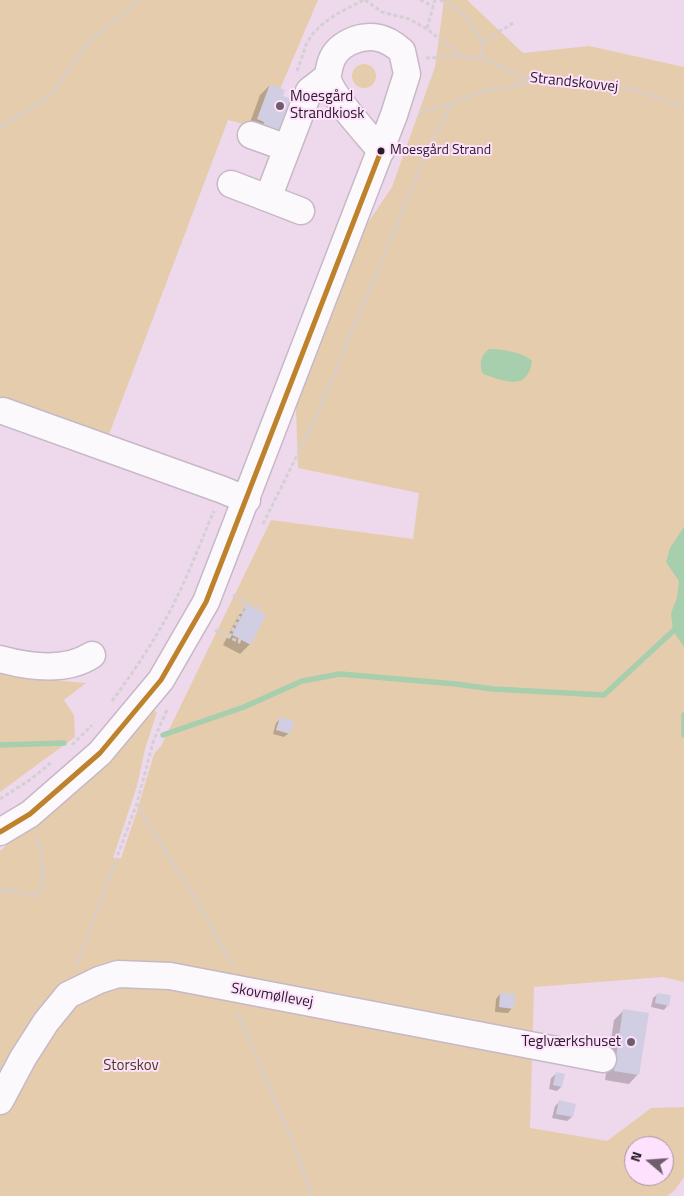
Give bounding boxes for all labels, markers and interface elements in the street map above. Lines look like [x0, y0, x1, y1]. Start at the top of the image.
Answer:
street label: Strandskovvej [529, 69, 619, 97]
place label: Moesgård Strandkiosk [290, 88, 365, 123]
marker: Moesgård Strandkiosk [274, 100, 286, 112]
place label: Moesgård Strand [390, 143, 491, 159]
marker: Moesgård Strand [376, 146, 386, 156]
street label: Skovmøllevej [230, 980, 314, 1012]
place label: Teglværkshuset [521, 1033, 621, 1051]
marker: Teglværkshuset [625, 1036, 637, 1048]
park label: Storskov [103, 1057, 159, 1075]
north arrow [624, 1136, 674, 1186]
text: N [624, 1149, 647, 1164]

